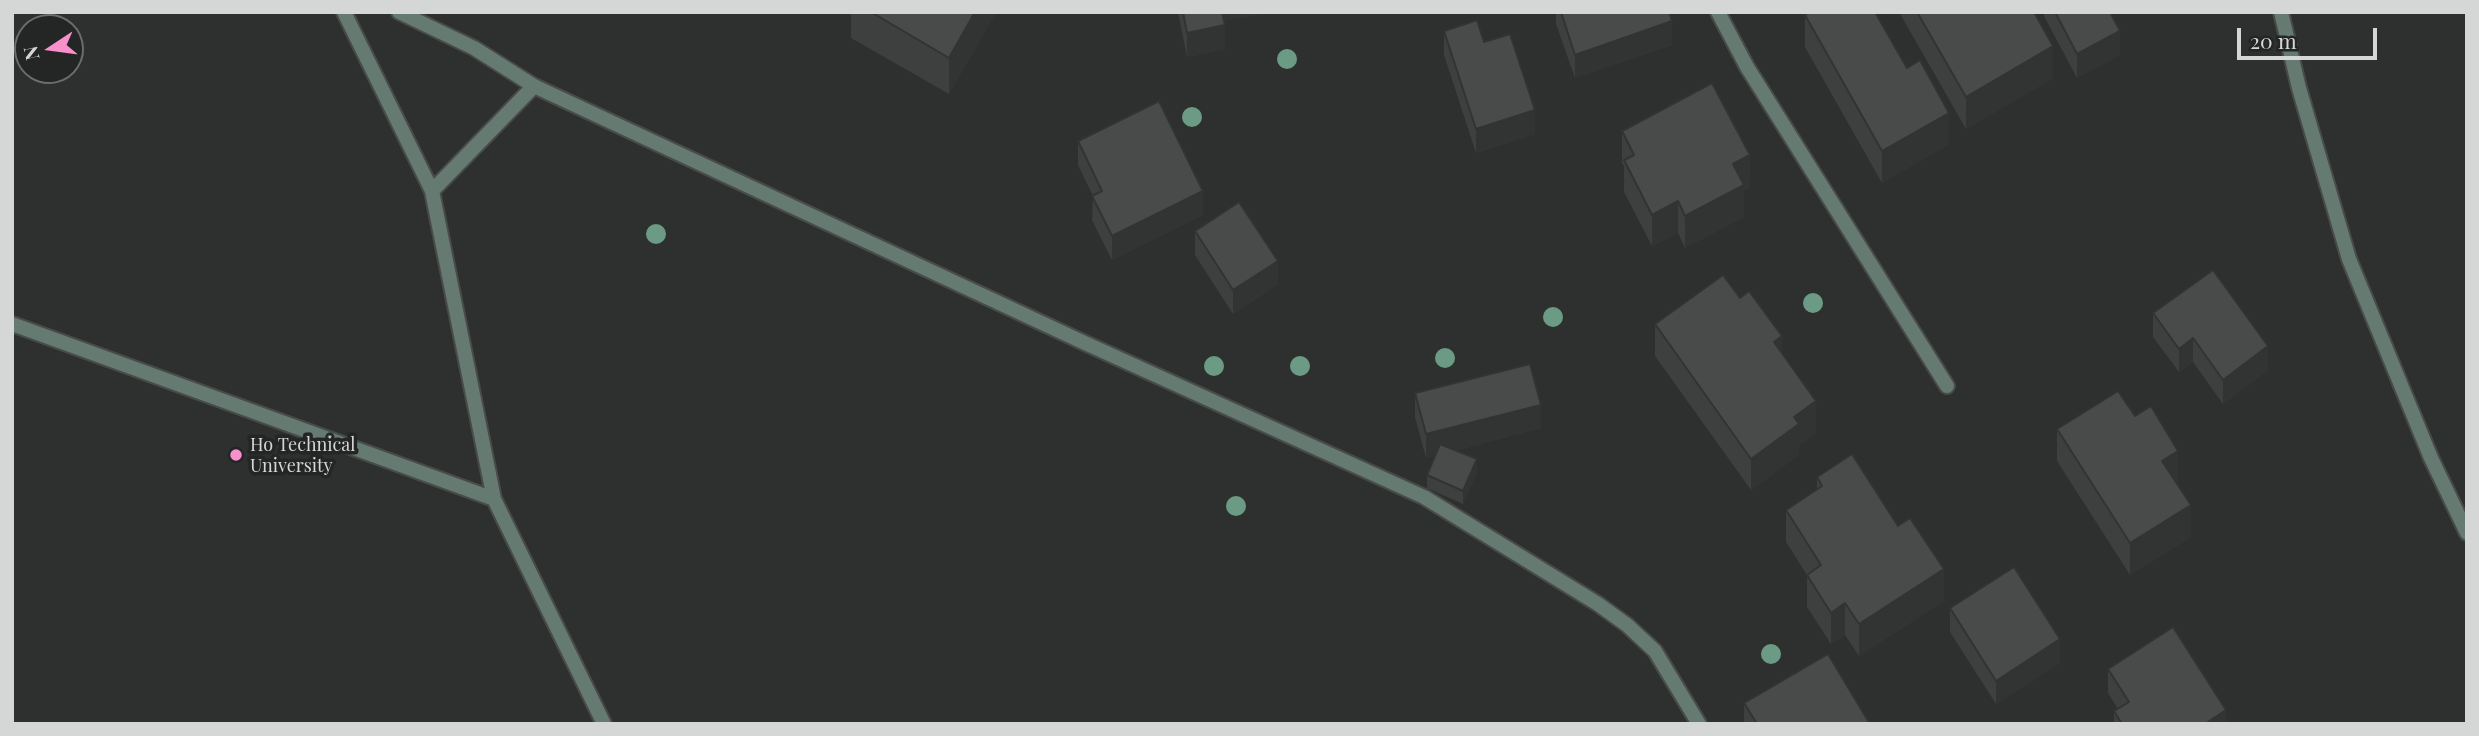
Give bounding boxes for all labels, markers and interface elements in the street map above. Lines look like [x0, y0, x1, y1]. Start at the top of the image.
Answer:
north arrow [14, 14, 84, 84]
scale bar [2241, 14, 2381, 58]
text: 20 m [2250, 26, 2297, 54]
text: N [16, 44, 45, 63]
place label: Ho Technical University [250, 434, 355, 476]
marker: Ho Technical University [228, 447, 244, 463]

